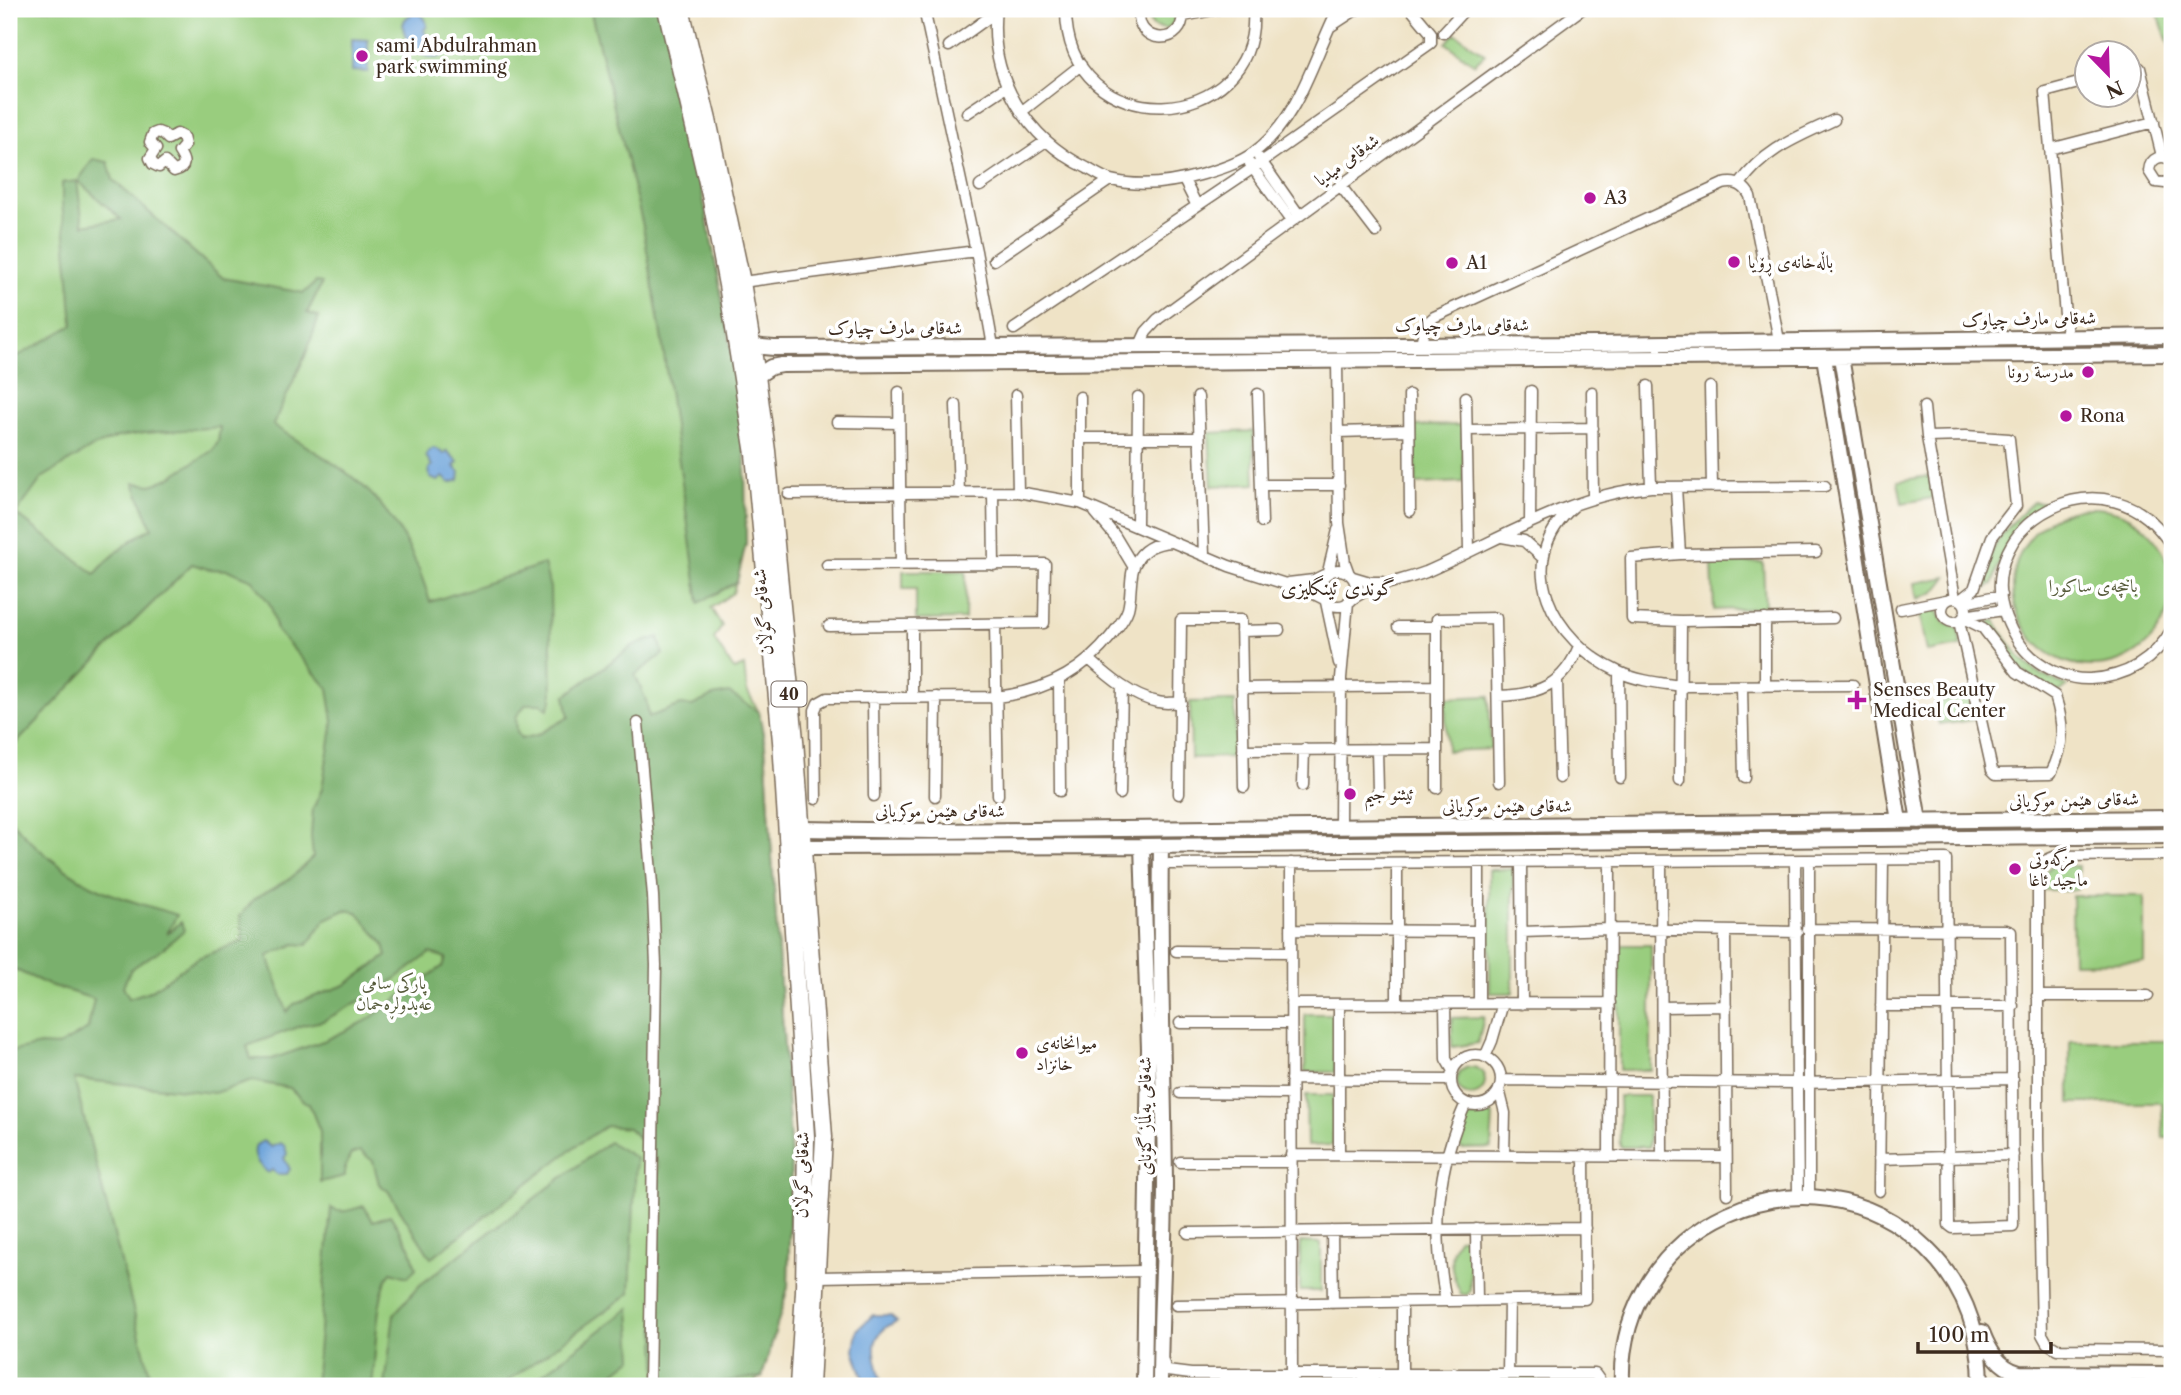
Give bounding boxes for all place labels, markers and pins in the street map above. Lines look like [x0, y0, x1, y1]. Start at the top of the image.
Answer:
place label: sami Abdulrahman park swimming [376, 35, 537, 78]
marker: sami Abdulrahman park swimming [354, 48, 370, 64]
place label: A3 [1603, 187, 1627, 209]
marker: A3 [1582, 190, 1598, 206]
place label: باڵەخانەی ڕۆیا [1748, 251, 1833, 277]
place label: A1 [1465, 252, 1488, 274]
marker: باڵەخانەی ڕۆیا [1726, 254, 1742, 270]
marker: A1 [1444, 255, 1460, 271]
place label: مدرسة رونا [2008, 361, 2074, 383]
marker: مدرسة رونا [2080, 364, 2096, 380]
place label: Rona [2080, 405, 2125, 427]
marker: Rona [2058, 408, 2074, 424]
place label: Senses Beauty Medical Center [1873, 679, 2006, 722]
marker: Senses Beauty Medical Center [1847, 690, 1867, 710]
place label: ئيثنو جيم [1364, 783, 1414, 812]
marker: ئيثنو جيم [1342, 786, 1358, 802]
place label: مزگەوتی ماجید ئاغا [2029, 846, 2088, 891]
marker: مزگەوتی ماجید ئاغا [2007, 861, 2023, 877]
place label: میوانخانەی خانزاد [1036, 1032, 1097, 1075]
marker: میوانخانەی خانزاد [1014, 1045, 1030, 1061]

